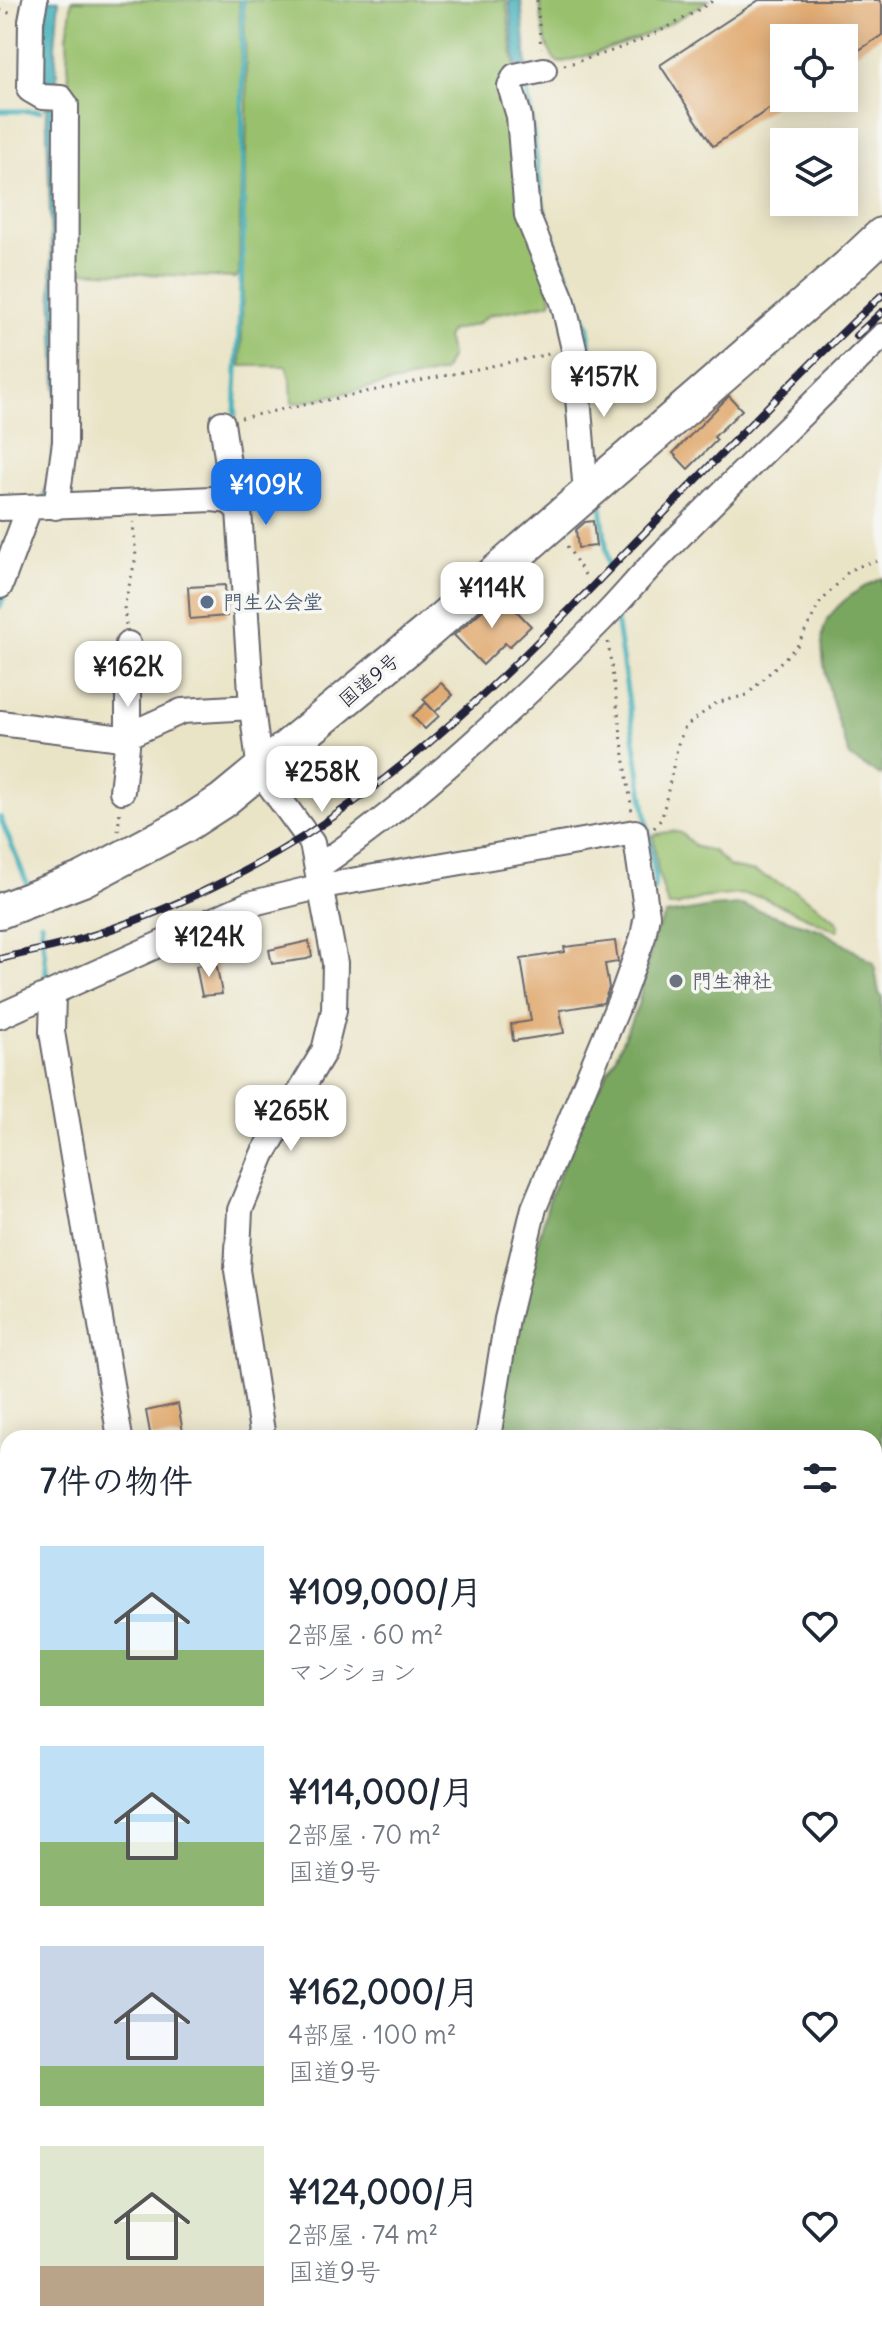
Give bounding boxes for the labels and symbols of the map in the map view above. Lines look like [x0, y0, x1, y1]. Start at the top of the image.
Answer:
pin: ¥157K [548, 351, 660, 419]
pin: ¥109K [210, 459, 322, 527]
pin: ¥114K [436, 562, 548, 630]
place label: 門生公会堂 [223, 589, 323, 614]
marker: 門生公会堂 [198, 593, 216, 611]
pin: ¥162K [72, 641, 184, 709]
street label: 国道9号 [333, 647, 404, 712]
pin: ¥258K [266, 746, 378, 814]
pin: ¥124K [153, 911, 265, 979]
place label: 門生神社 [692, 968, 772, 993]
marker: 門生神社 [667, 972, 685, 990]
pin: ¥265K [235, 1085, 347, 1153]

